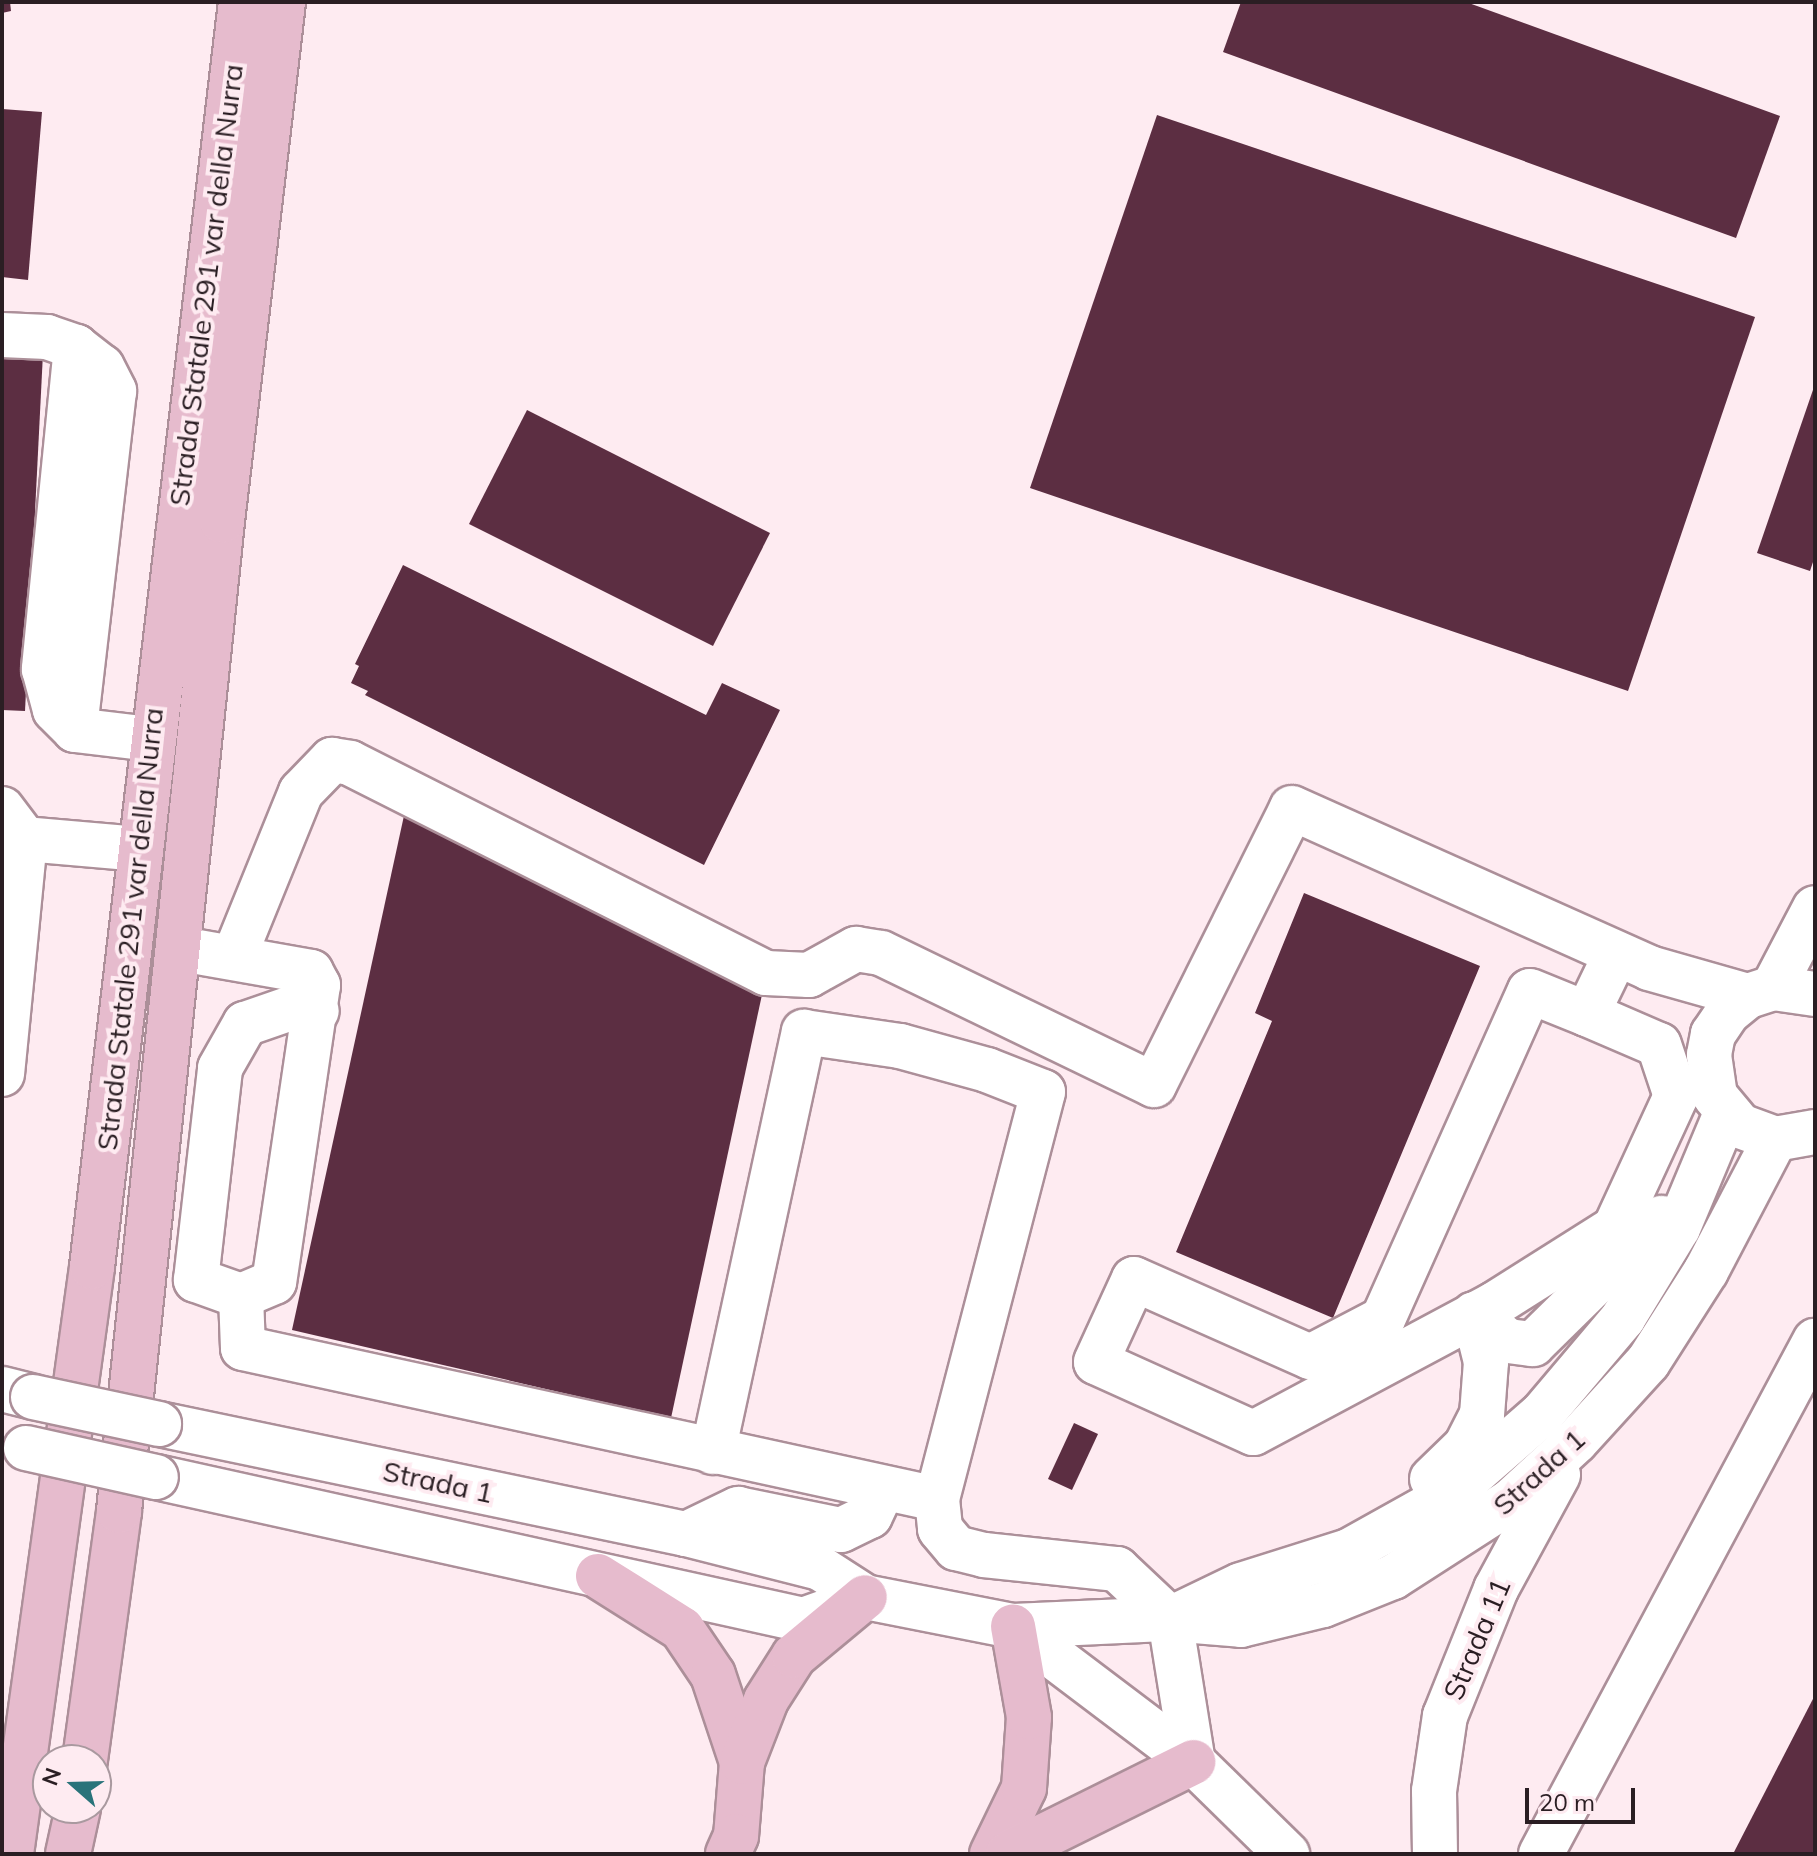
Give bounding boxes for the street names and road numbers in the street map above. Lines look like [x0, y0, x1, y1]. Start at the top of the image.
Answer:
street label: Strada Statale 291 var della Nurra [162, 62, 250, 508]
street label: Strada Statale 291 var della Nurra [90, 706, 170, 1152]
street label: Strada 1 [1486, 1422, 1592, 1522]
street label: Strada 1 [380, 1454, 496, 1510]
street label: Strada 11 [1436, 1573, 1518, 1705]

